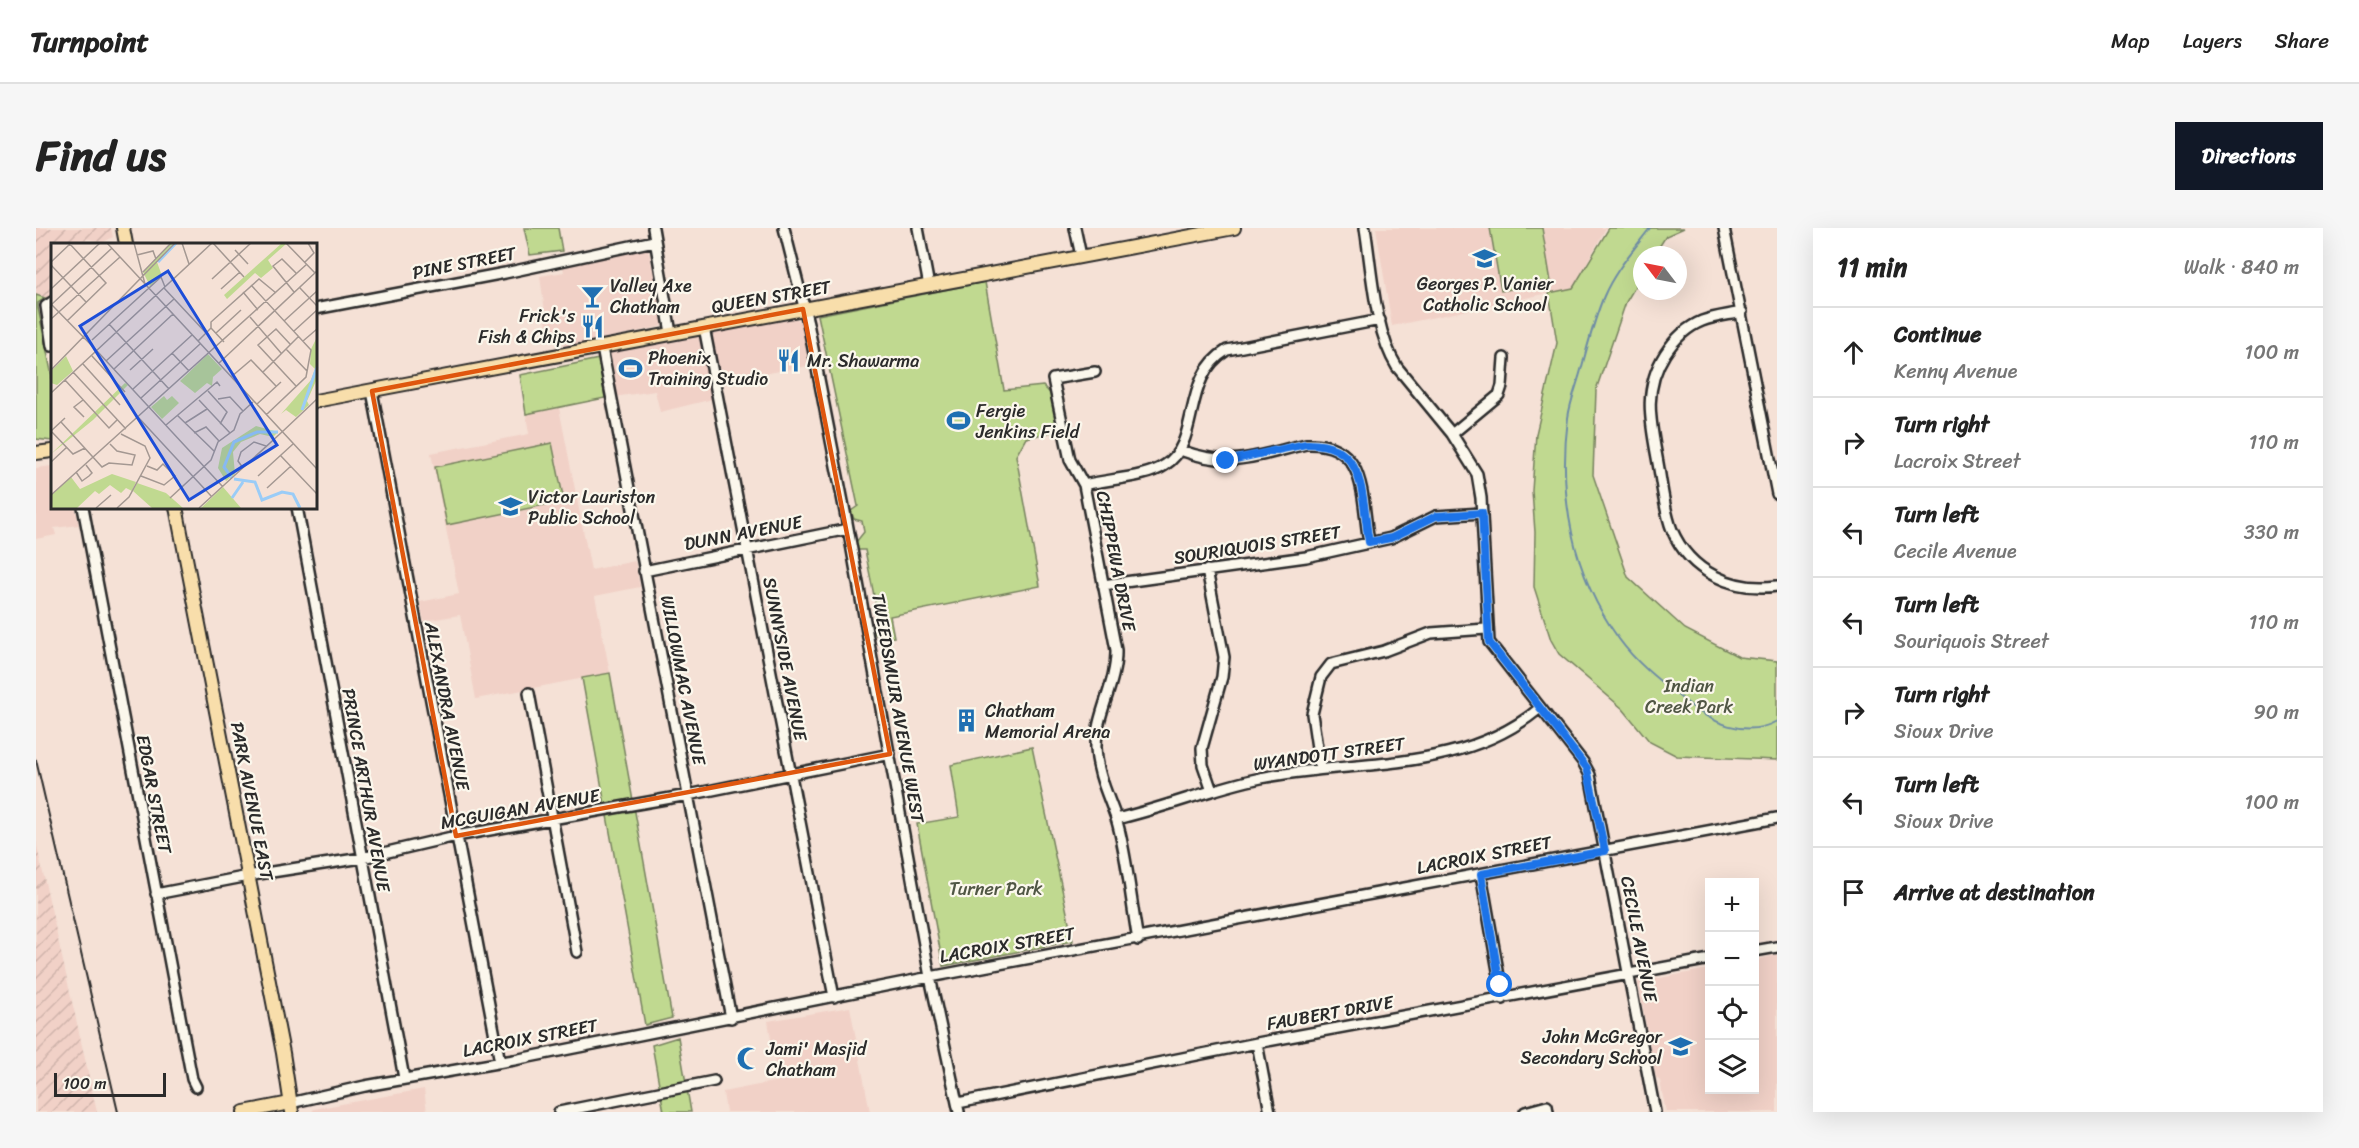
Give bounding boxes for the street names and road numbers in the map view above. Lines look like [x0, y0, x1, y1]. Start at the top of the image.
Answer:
street label: PINE STREET [409, 237, 520, 289]
street label: QUEEN STREET [709, 271, 834, 323]
street label: CHIPPEWA DRIVE [1087, 488, 1145, 635]
street label: DUNN AVENUE [681, 506, 806, 560]
street label: SOURIQUOIS STREET [1171, 516, 1344, 574]
street label: SUNNYSIDE AVENUE [753, 574, 817, 745]
street label: TWEEDSMUIR AVENUE WEST [862, 591, 934, 827]
street label: WILLOWMAC AVENUE [651, 592, 715, 769]
street label: ALEXANDRA AVENUE [415, 618, 479, 794]
street label: PRINCE ARTHUR AVENUE [332, 686, 400, 895]
street label: PARK AVENUE EAST [221, 719, 283, 884]
street label: WYANDOTT STREET [1251, 727, 1408, 780]
street label: EDGAR STREET [127, 732, 181, 857]
street label: MCGUIGAN AVENUE [438, 779, 603, 839]
street label: LACROIX STREET [1414, 826, 1555, 884]
street label: CECILE AVENUE [1611, 873, 1667, 1006]
street label: LACROIX STREET [937, 917, 1078, 973]
street label: FAUBERT DRIVE [1264, 986, 1397, 1040]
street label: LACROIX STREET [460, 1009, 601, 1067]

